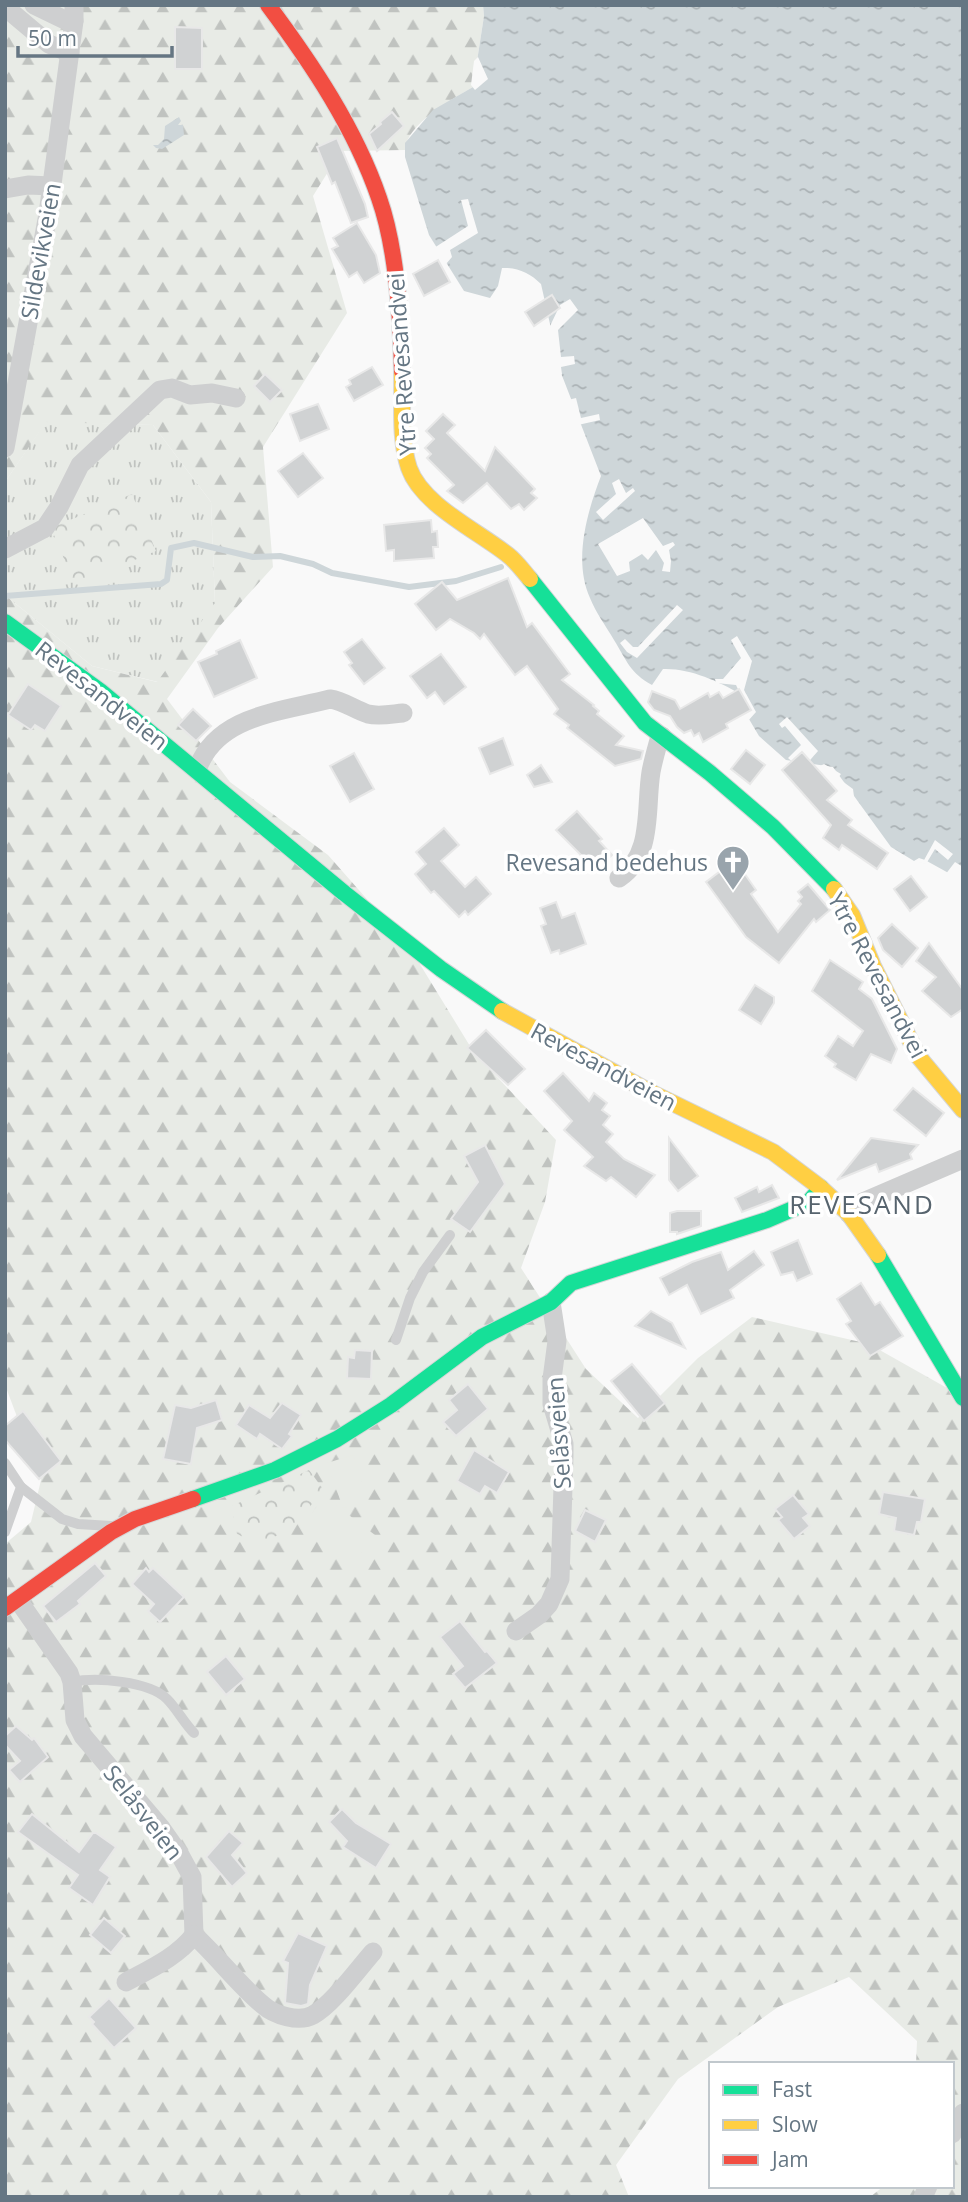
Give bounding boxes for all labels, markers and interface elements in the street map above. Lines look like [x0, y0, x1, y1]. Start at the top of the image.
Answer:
scale bar [18, 14, 172, 58]
text: 50 m [28, 24, 77, 52]
street label: Sildevikveien [12, 180, 68, 322]
street label: Ytre Revesandvei [379, 272, 423, 456]
street label: Revesandveien [29, 633, 175, 757]
church icon: Revesand bedehus [714, 843, 752, 892]
place label: Revesand bedehus [505, 846, 708, 878]
street label: Ytre Revesandvei [821, 887, 935, 1063]
street label: Revesandveien [526, 1014, 682, 1118]
district label: REVESAND [789, 1186, 935, 1222]
street label: Selåsveien [538, 1376, 578, 1490]
street label: Selåsveien [97, 1758, 191, 1866]
legend [709, 2062, 954, 2188]
text: Fast [772, 2075, 812, 2103]
text: Slow [772, 2110, 818, 2138]
text: Jam [770, 2145, 809, 2173]

